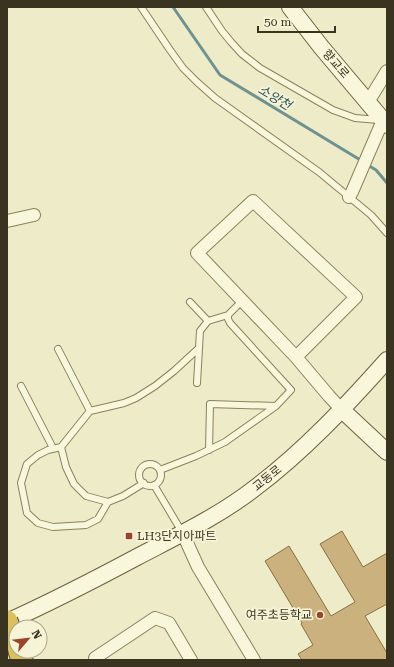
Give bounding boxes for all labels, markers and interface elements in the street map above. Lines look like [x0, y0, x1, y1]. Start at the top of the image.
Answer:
scale bar [258, 8, 335, 34]
text: 50 m [264, 15, 291, 29]
street label: 향교로 [320, 47, 352, 81]
water label: 소양천 [255, 82, 295, 114]
street label: 교동로 [250, 462, 284, 494]
place label: LH3단지아파트 [137, 529, 216, 543]
marker: LH3단지아파트 [124, 531, 134, 541]
place label: 여주초등학교 [246, 608, 312, 622]
marker: 여주초등학교 [315, 610, 325, 620]
north arrow [8, 619, 48, 659]
text: N [29, 628, 44, 642]

